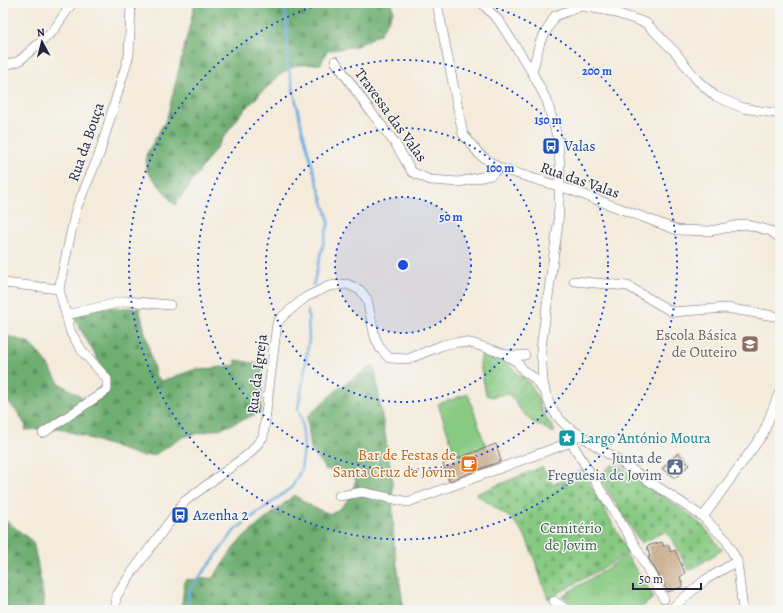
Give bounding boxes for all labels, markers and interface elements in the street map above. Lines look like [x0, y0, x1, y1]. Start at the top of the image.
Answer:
north arrow [22, 22, 62, 62]
text: N [36, 25, 46, 41]
text: 200 m [582, 63, 612, 79]
street label: Travessa das Valas [350, 64, 432, 166]
street label: Rua da Bouça [63, 100, 109, 184]
text: 150 m [534, 112, 562, 128]
bus stop icon: Valas [541, 136, 561, 156]
place label: Valas [563, 136, 596, 156]
street label: Rua das Valas [538, 157, 622, 203]
text: 100 m [486, 160, 514, 176]
text: 50 m [439, 209, 463, 225]
centre of rings [396, 258, 410, 272]
place label: Escola Básica de Outeiro [655, 325, 737, 362]
street label: Rua da Igreja [242, 333, 272, 415]
school or university icon: Escola Básica de Outeiro [740, 334, 760, 354]
place icon: Largo António Moura [557, 428, 577, 448]
place label: Largo António Moura [580, 428, 711, 448]
place label: Bar de Festas de Santa Cruz de Jovim [333, 445, 457, 482]
place label: Junta de Freguesia de Jovim [547, 448, 663, 485]
cafe icon: Bar de Festas de Santa Cruz de Jovim [459, 454, 479, 474]
public building icon: Junta de Freguesia de Jovim [665, 457, 685, 477]
bus stop icon: Azenha 2 [170, 505, 190, 525]
place label: Azenha 2 [192, 505, 249, 525]
park label: Cemitério de Jovim [540, 518, 602, 555]
scale bar [633, 565, 701, 591]
text: 50 m [639, 571, 663, 587]

